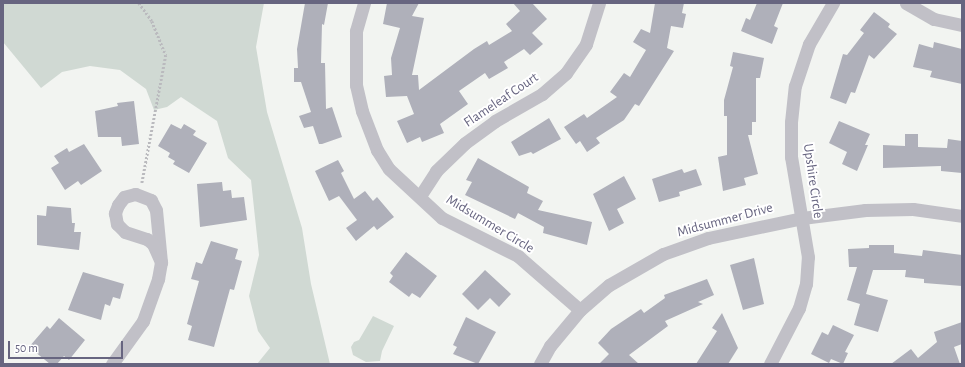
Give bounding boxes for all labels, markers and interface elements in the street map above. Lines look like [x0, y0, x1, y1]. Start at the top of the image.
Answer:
street label: Flameleaf Court [461, 69, 541, 131]
street label: Upshire Circle [799, 143, 827, 219]
street label: Midsummer Circle [443, 191, 537, 257]
street label: Midsummer Drive [675, 199, 775, 241]
scale bar [10, 333, 125, 359]
text: 50 m [15, 342, 38, 354]

